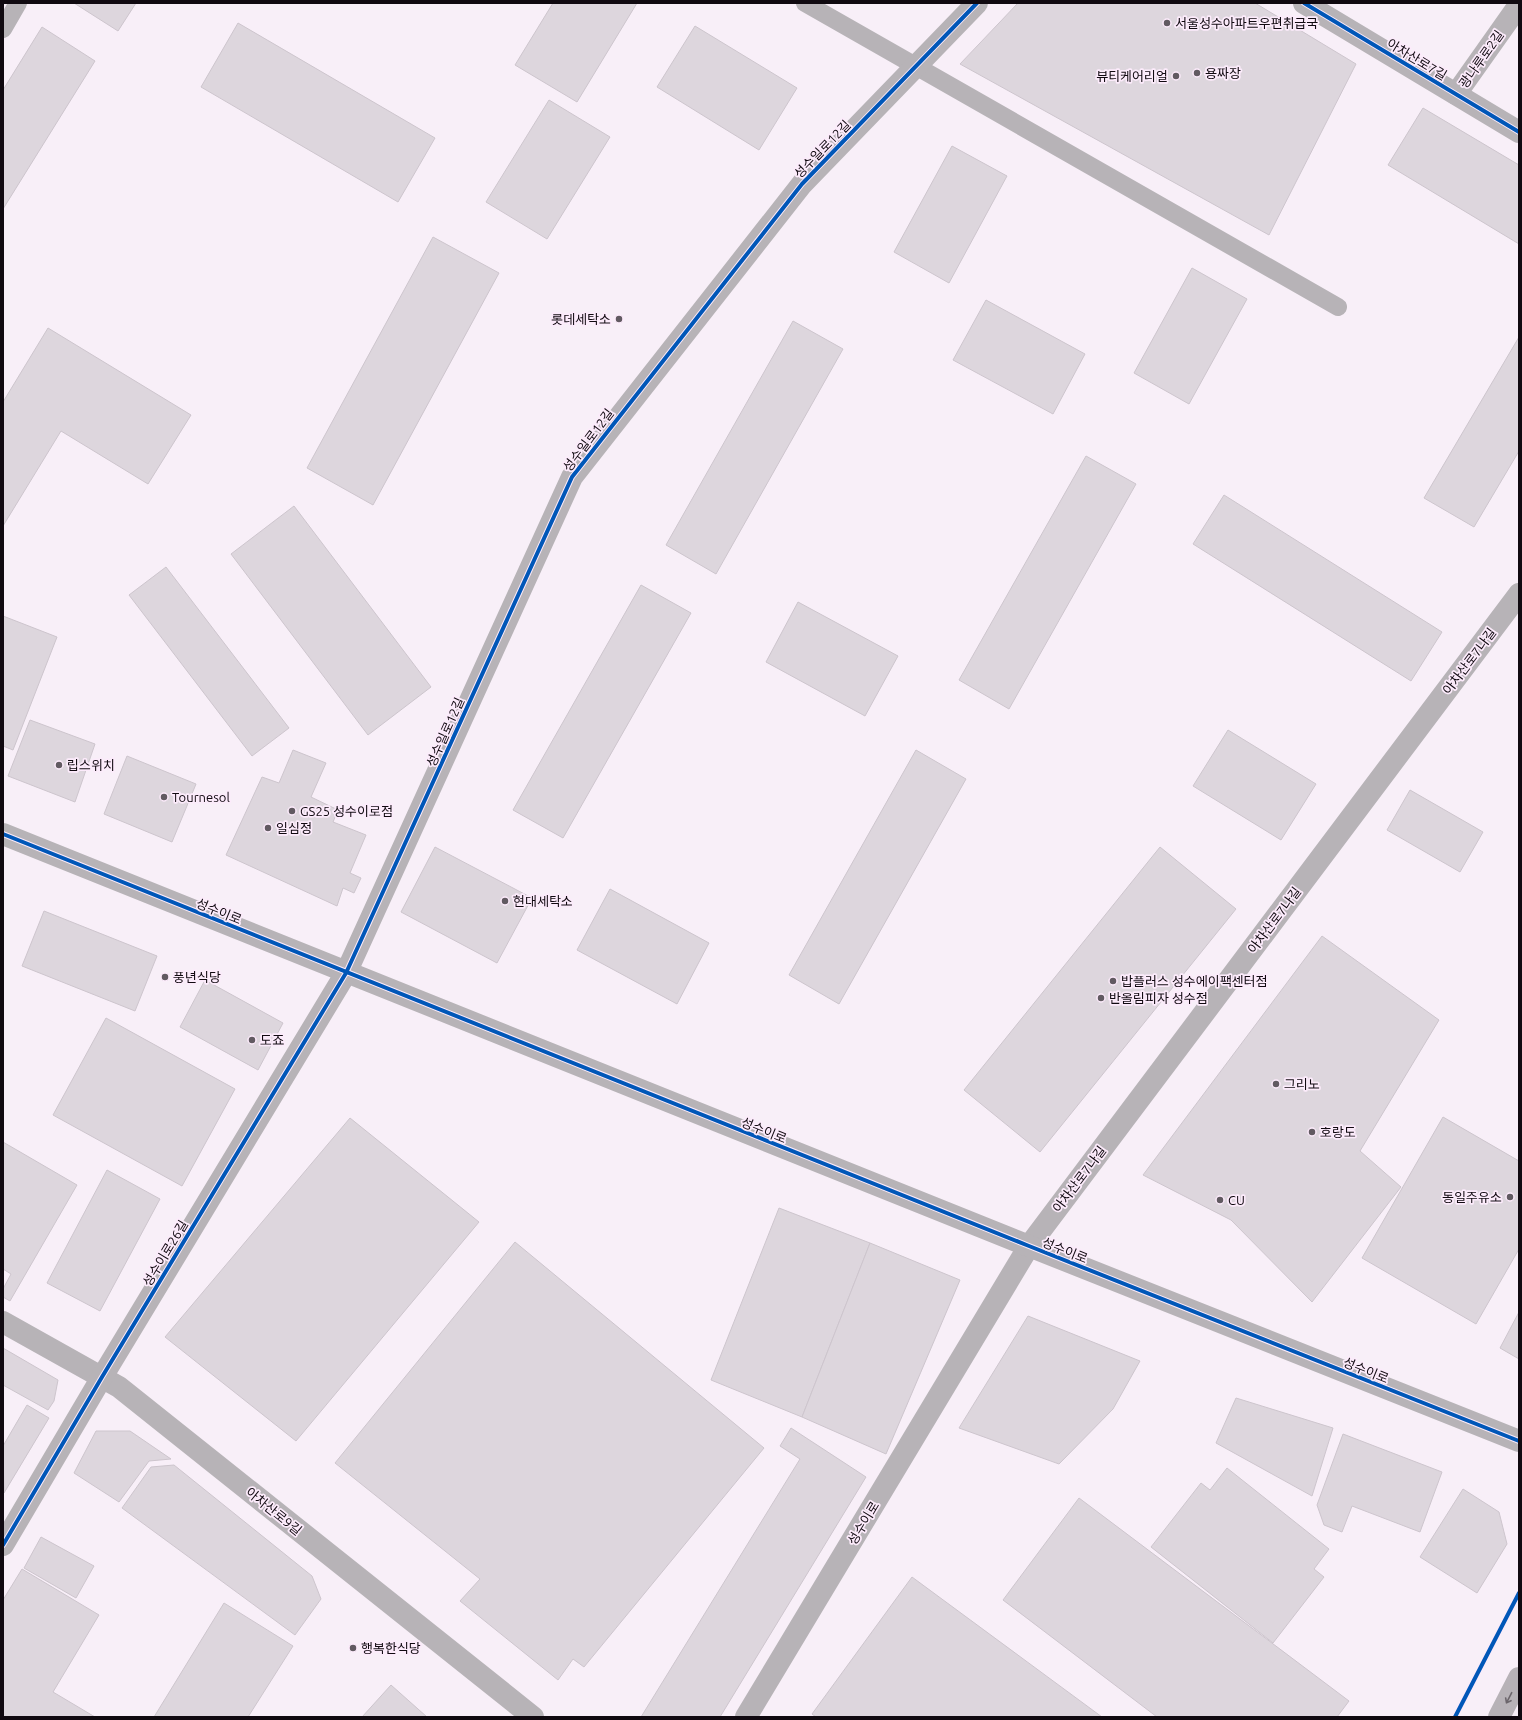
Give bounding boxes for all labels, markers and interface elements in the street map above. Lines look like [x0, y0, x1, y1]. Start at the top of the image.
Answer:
place label: 서울성수아파트우편취급국 [1175, 16, 1319, 30]
marker: 서울성수아파트우편취급국 [1162, 18, 1172, 28]
street label: 광나루로2길 [1456, 27, 1506, 91]
street label: 아차산로7길 [1385, 36, 1449, 82]
place label: 용짜장 [1205, 66, 1241, 80]
marker: 용짜장 [1192, 68, 1202, 78]
place label: 뷰티케어리얼 [1096, 69, 1168, 83]
marker: 뷰티케어리얼 [1171, 71, 1181, 81]
street label: 성수일로12길 [791, 117, 853, 181]
place label: 롯데세탁소 [551, 312, 611, 326]
marker: 롯데세탁소 [614, 314, 624, 324]
street label: 성수일로12길 [560, 406, 616, 474]
street label: 아차산로7나길 [1440, 625, 1498, 697]
street label: 성수일로12길 [423, 695, 467, 769]
place label: 립스위치 [67, 758, 115, 772]
marker: 립스위치 [54, 760, 64, 770]
place label: Tournesol [172, 790, 230, 804]
marker: Tournesol [159, 792, 169, 802]
place label: GS25 성수이로점 [300, 804, 393, 818]
marker: GS25 성수이로점 [287, 806, 297, 816]
place label: 일심정 [276, 821, 312, 835]
marker: 일심정 [263, 823, 273, 833]
street label: 아차산로7나길 [1245, 884, 1303, 956]
place label: 현대세탁소 [513, 894, 573, 908]
street label: 성수이로 [194, 896, 244, 926]
marker: 현대세탁소 [500, 896, 510, 906]
place label: 풍년식당 [173, 970, 221, 984]
marker: 풍년식당 [160, 972, 170, 982]
place label: 밥플러스 성수에이팩센터점 [1121, 974, 1268, 988]
marker: 밥플러스 성수에이팩센터점 [1108, 976, 1118, 986]
place label: 반올림피자 성수점 [1109, 991, 1208, 1005]
marker: 반올림피자 성수점 [1096, 993, 1106, 1003]
place label: 도죠 [260, 1033, 284, 1047]
marker: 도죠 [247, 1035, 257, 1045]
place label: 그리노 [1284, 1077, 1320, 1091]
marker: 그리노 [1271, 1079, 1281, 1089]
street label: 성수이로 [739, 1115, 789, 1145]
place label: 호랑도 [1320, 1125, 1356, 1139]
marker: 호랑도 [1307, 1127, 1317, 1137]
street label: 아차산로7나길 [1050, 1143, 1108, 1215]
place label: 동일주유소 [1442, 1190, 1502, 1204]
marker: 동일주유소 [1505, 1192, 1515, 1202]
place label: CU [1228, 1193, 1245, 1207]
marker: CU [1215, 1195, 1225, 1205]
street label: 성수이로26길 [140, 1217, 190, 1289]
street label: 성수이로 [1040, 1235, 1090, 1265]
street label: 성수이로 [1341, 1355, 1391, 1385]
street label: 아차산로9길 [244, 1484, 304, 1538]
street label: 성수이로 [845, 1499, 881, 1547]
place label: 행복한식당 [361, 1641, 421, 1655]
marker: 행복한식당 [348, 1643, 358, 1653]
one-way arrow [1505, 1691, 1512, 1703]

